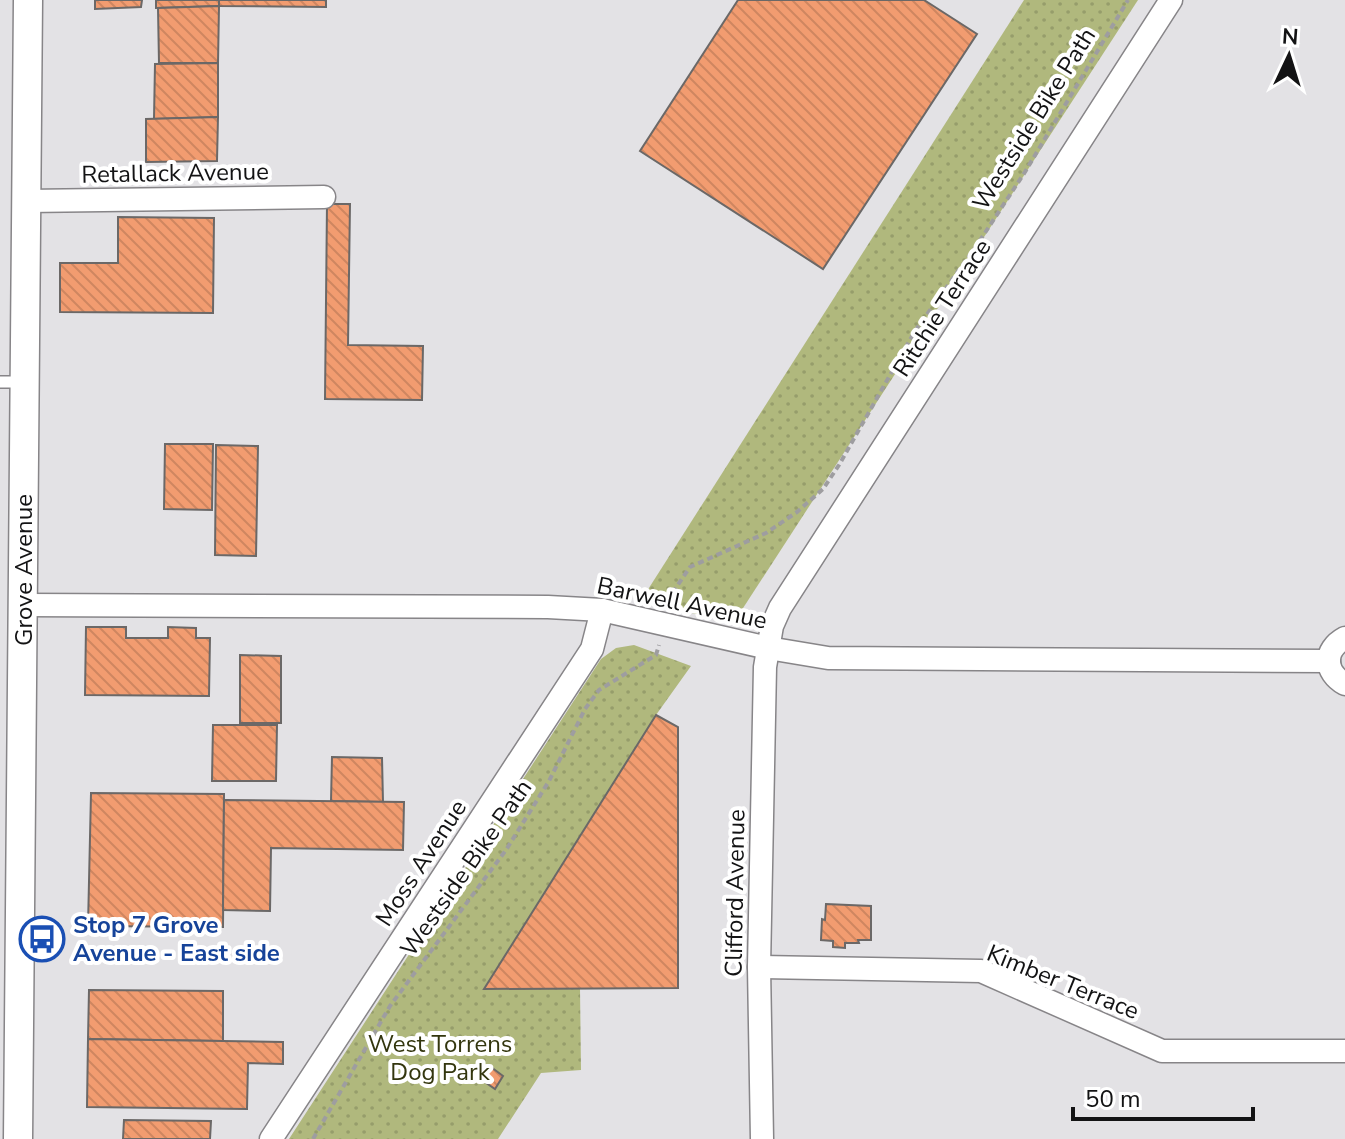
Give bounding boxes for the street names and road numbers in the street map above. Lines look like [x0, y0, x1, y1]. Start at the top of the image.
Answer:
street label: Westside Bike Path [965, 22, 1103, 216]
street label: Retallack Avenue [81, 155, 269, 191]
street label: Ritchie Terrace [886, 233, 998, 383]
street label: Grove Avenue [8, 494, 40, 646]
street label: Barwell Avenue [594, 569, 770, 637]
street label: Westside Bike Path [393, 773, 539, 963]
street label: Moss Avenue [368, 794, 474, 932]
street label: Clifford Avenue [718, 809, 752, 977]
street label: Kimber Terrace [982, 937, 1144, 1027]

